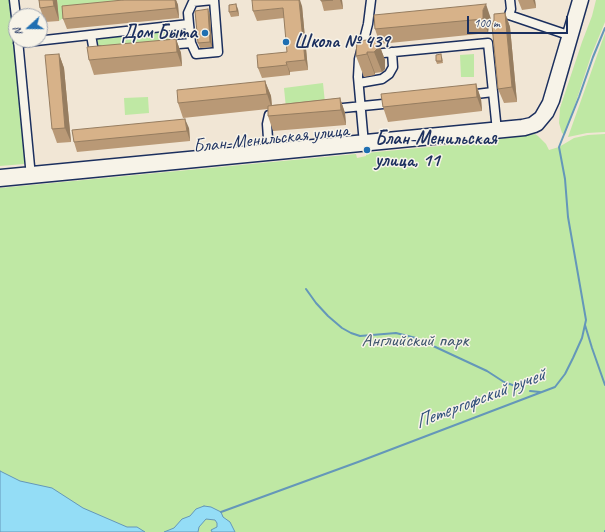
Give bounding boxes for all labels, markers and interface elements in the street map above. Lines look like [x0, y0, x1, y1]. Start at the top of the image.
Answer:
north arrow [8, 8, 48, 48]
scale bar [469, 8, 570, 34]
text: 100 m [474, 15, 500, 31]
place label: Дом Быта [121, 22, 197, 44]
text: N [10, 26, 25, 38]
marker: Дом Быта [200, 28, 210, 38]
place label: Школа № 439 [294, 31, 390, 53]
marker: Школа № 439 [281, 37, 291, 47]
street label: Блан-Менильская улица [192, 120, 350, 158]
place label: Блан-Менильская улица, 11 [375, 128, 497, 172]
marker: Блан-Менильская улица, 11 [362, 145, 372, 155]
park label: Английский парк [362, 330, 468, 352]
water label: Петергофский ручей [412, 363, 548, 435]

